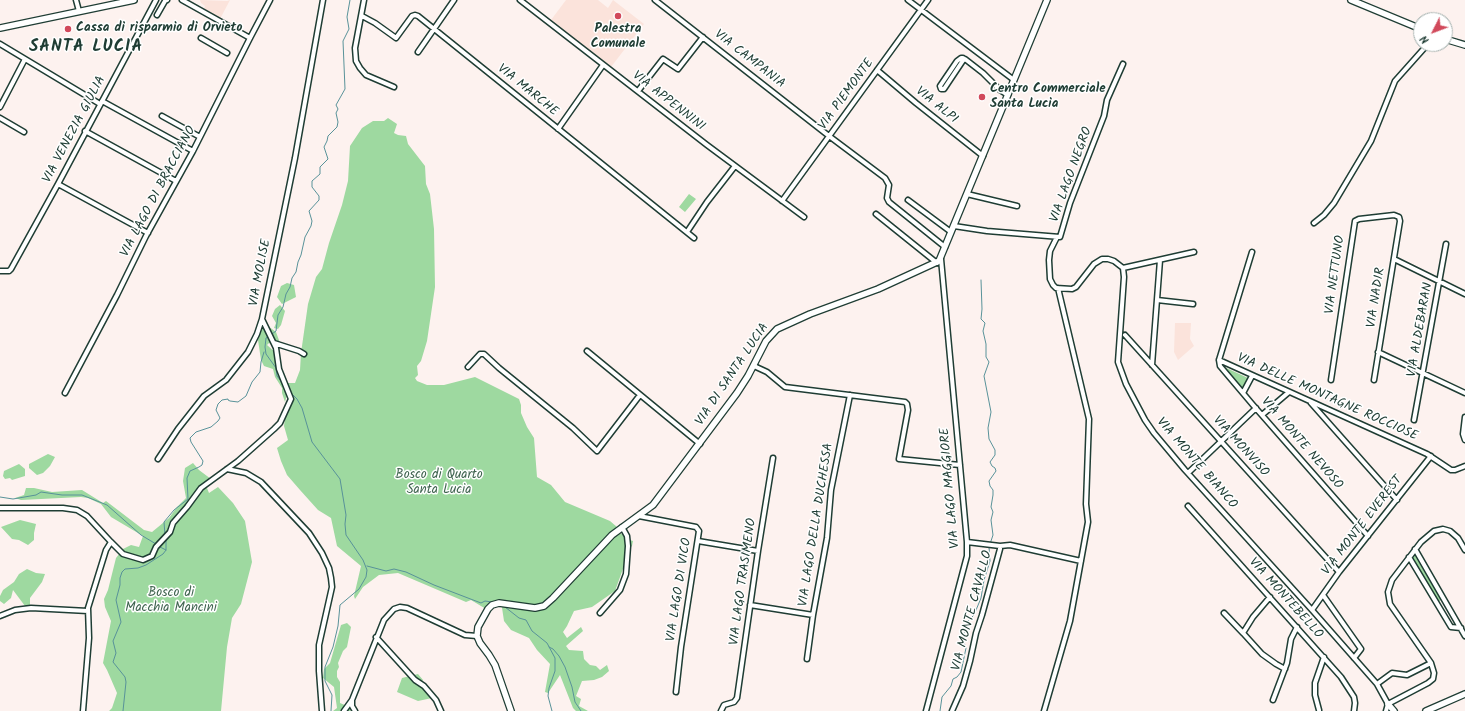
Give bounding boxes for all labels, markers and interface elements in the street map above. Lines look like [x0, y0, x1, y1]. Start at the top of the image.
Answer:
marker: Palestra Comunale [613, 11, 623, 21]
north arrow [1413, 12, 1453, 52]
place label: Cassa di risparmio di Orvieto [76, 21, 242, 37]
place label: Palestra Comunale [591, 22, 645, 53]
marker: Cassa di risparmio di Orvieto [63, 24, 73, 34]
street label: VIA CAMPANIA [710, 27, 788, 93]
text: N [1416, 31, 1434, 48]
district label: SANTA LUCIA [29, 38, 143, 58]
street label: VIA PIEMONTE [816, 56, 878, 134]
street label: VIA MARCHE [493, 62, 561, 120]
street label: VIA APPENNINI [628, 69, 708, 135]
street label: VIA VENEZIA GIULIA [40, 74, 110, 186]
place label: Centro Commerciale Santa Lucia [990, 82, 1106, 113]
street label: VIA ALPI [912, 84, 960, 128]
marker: Centro Commerciale Santa Lucia [977, 92, 987, 102]
street label: VIA LAGO DI BRACCIANO [118, 124, 200, 260]
street label: VIA LAGO NEGRO [1048, 125, 1096, 225]
street label: VIA NETTUNO [1323, 235, 1349, 315]
street label: VIA MOLISE [247, 238, 275, 308]
street label: VIA NADIR [1365, 267, 1389, 329]
street label: VIA ALDEBARAN [1405, 282, 1437, 378]
street label: VIA DI SANTA LUCIA [693, 321, 773, 429]
street label: VIA DELLE MONTAGNE ROCCIOSE [1234, 351, 1420, 445]
street label: VIA MONTE NEVOSO [1257, 395, 1345, 493]
street label: VIA MONVISO [1208, 413, 1272, 481]
street label: VIA MONTE BIANCO [1152, 415, 1240, 513]
street label: VIA LAGO MAGGIORE [938, 427, 964, 549]
street label: VIA LAGO DELLA DUCHESSA [796, 442, 838, 608]
park label: Bosco di Quarto Santa Lucia [395, 468, 483, 499]
street label: VIA MONTE EVEREST [1319, 473, 1407, 579]
street label: VIA LAGO TRASIMENO [727, 517, 761, 647]
street label: VIA LAGO DI VICO [664, 537, 696, 643]
street label: VIA MONTE CAVALLO [949, 549, 997, 673]
street label: VIA MONTEBELLO [1245, 555, 1325, 643]
park label: Bosco di Macchia Mancini [125, 586, 217, 617]

